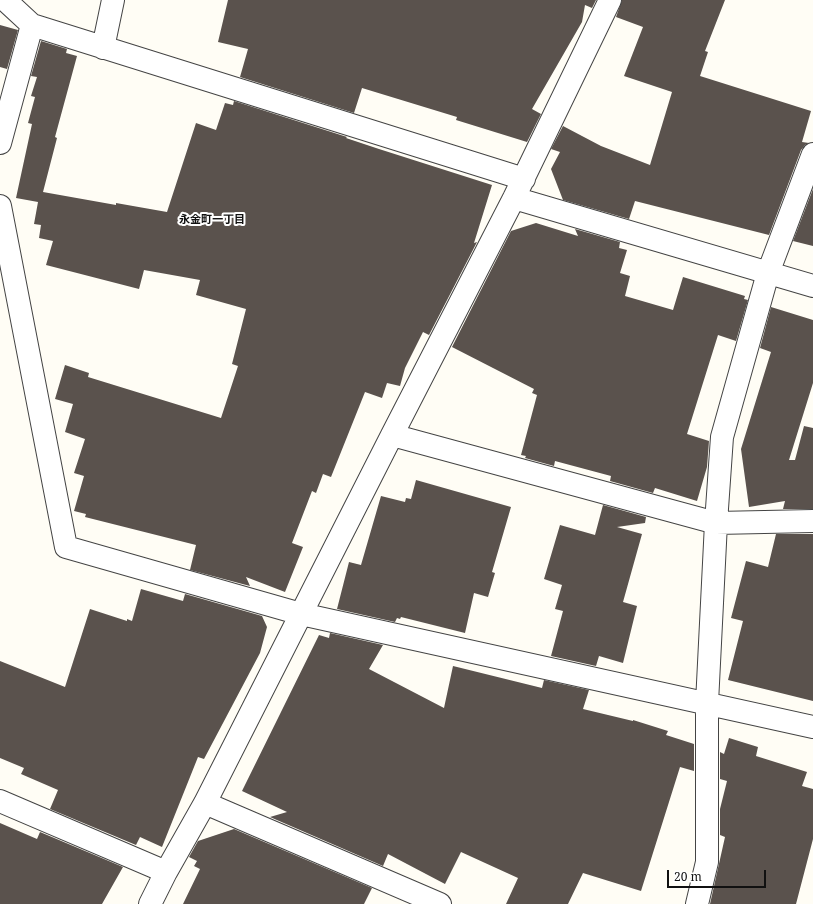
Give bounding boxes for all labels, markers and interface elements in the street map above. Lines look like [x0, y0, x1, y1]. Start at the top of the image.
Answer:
district label: 永金町一丁目 [179, 213, 245, 227]
scale bar [669, 862, 768, 888]
text: 20 m [674, 868, 702, 885]

